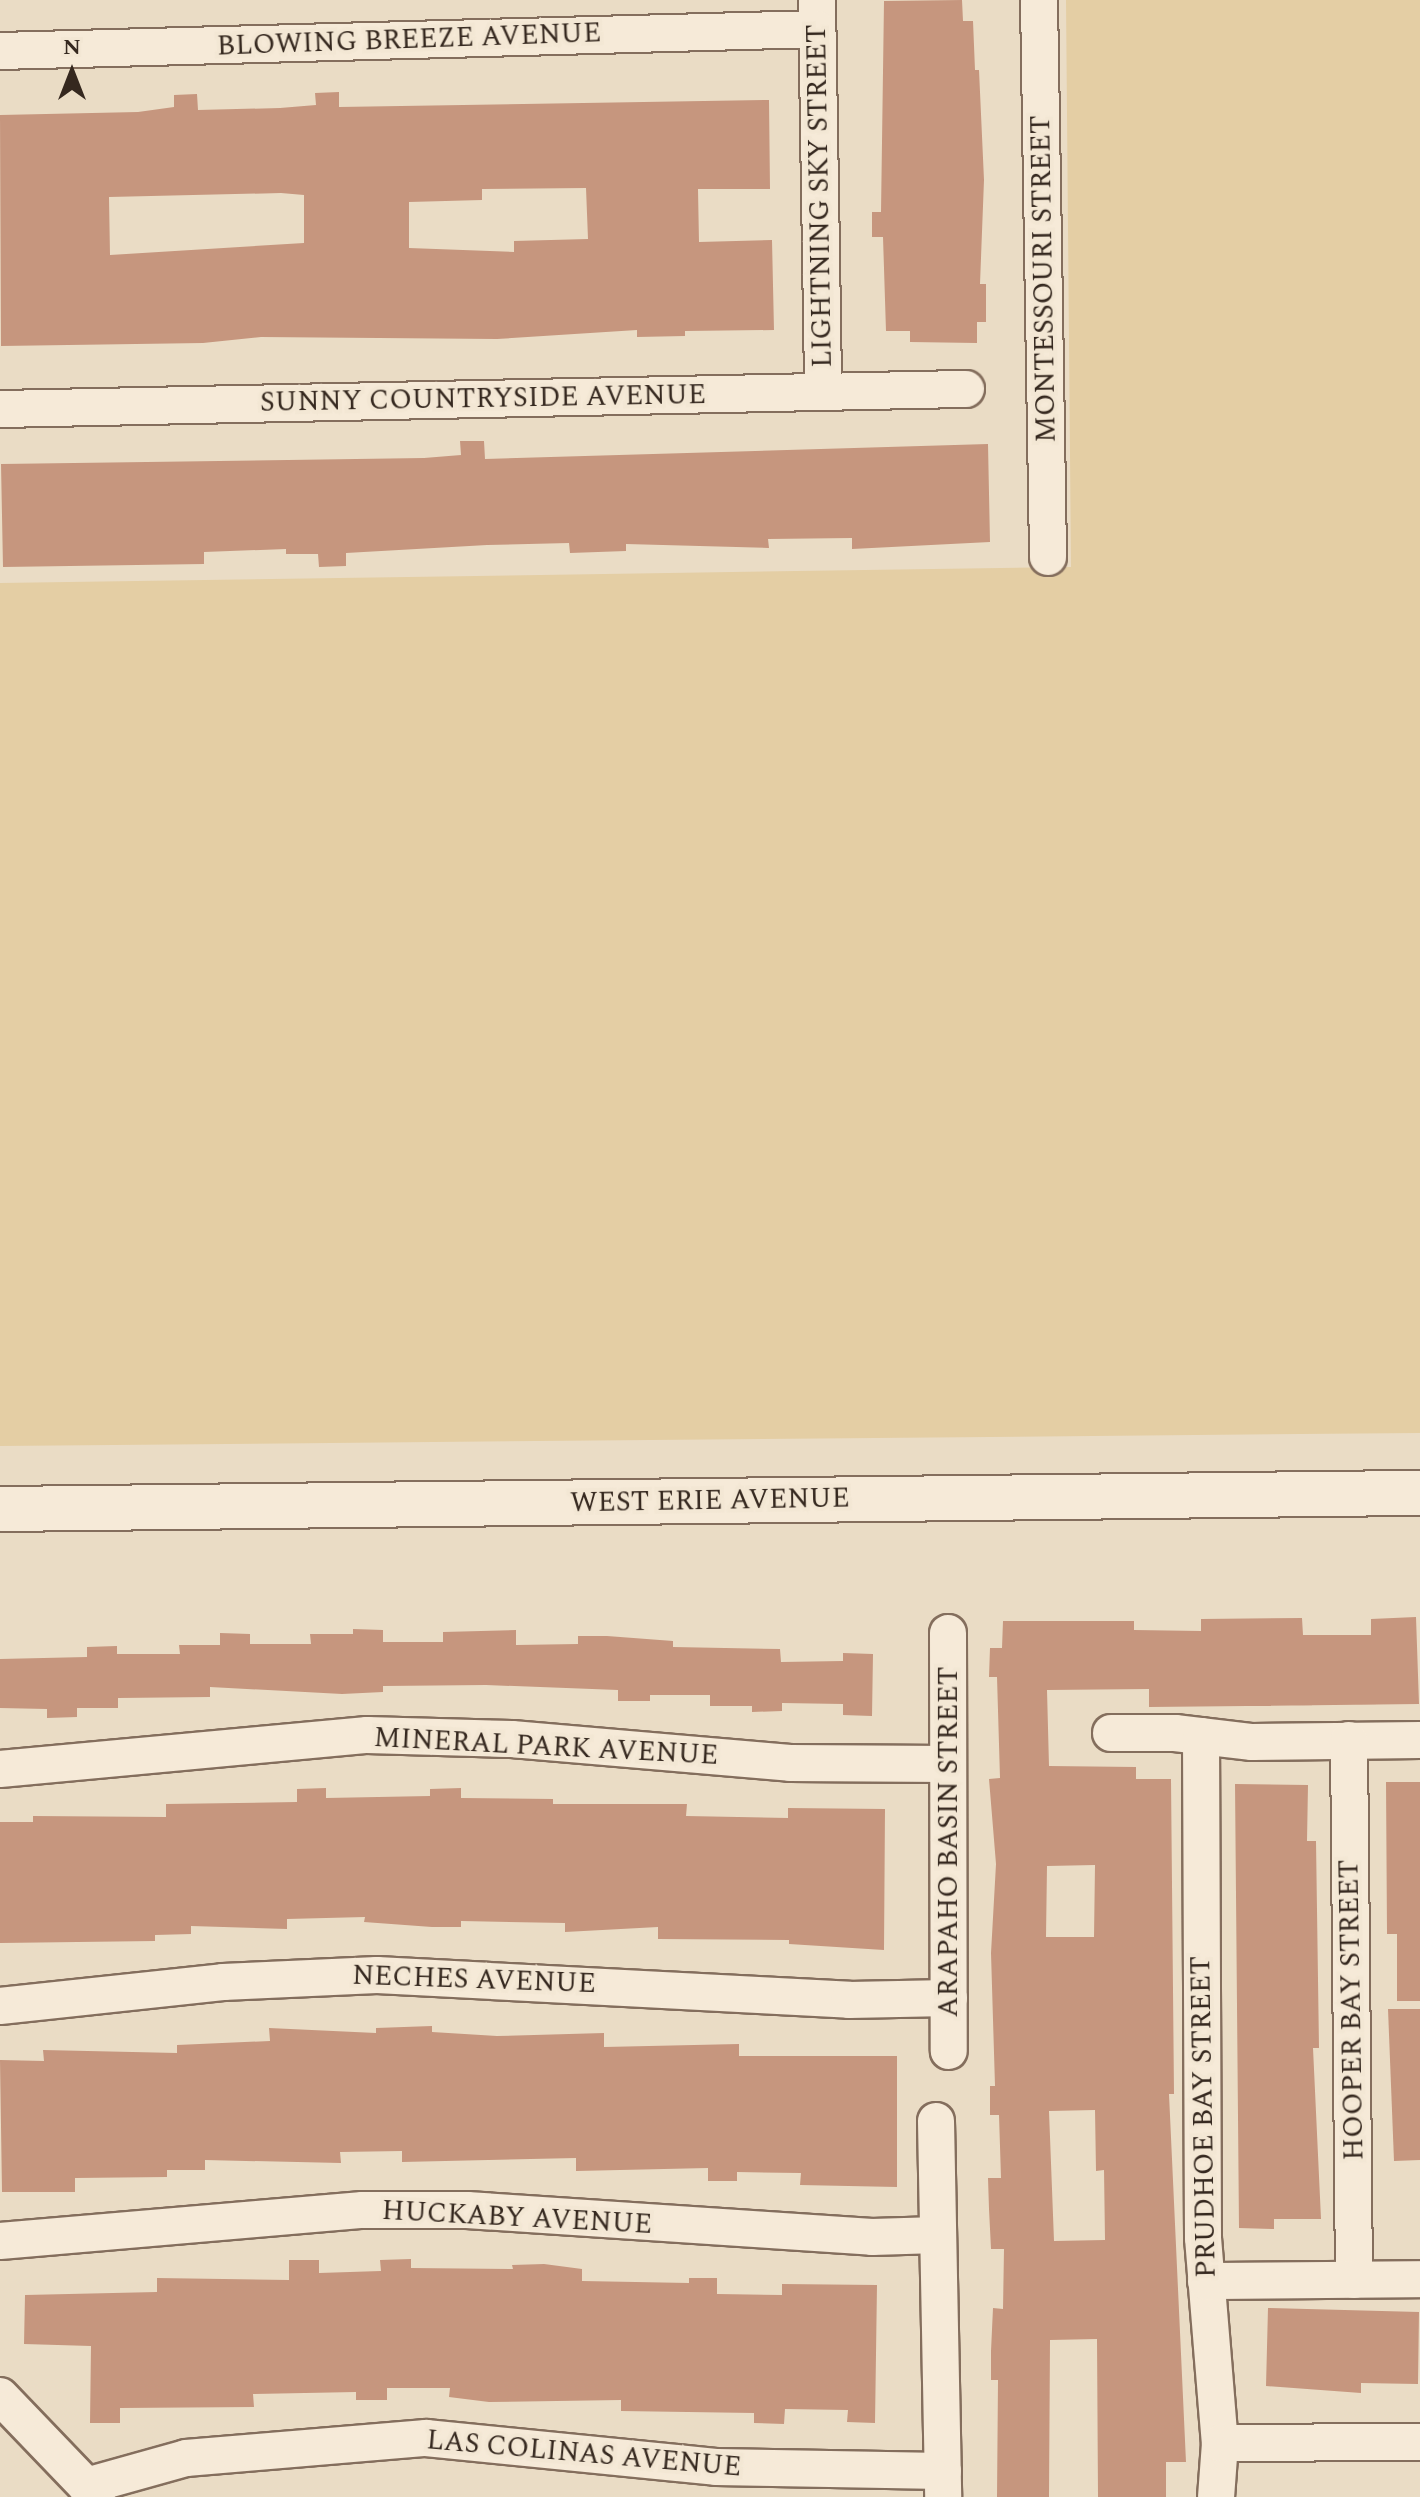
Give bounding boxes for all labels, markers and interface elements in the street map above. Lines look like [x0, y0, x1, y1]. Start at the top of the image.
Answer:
street label: BLOWING BREEZE AVENUE [216, 16, 602, 64]
street label: LIGHTNING SKY STREET [800, 24, 840, 368]
text: N [63, 31, 81, 64]
north arrow [32, 32, 112, 112]
street label: MONTESSOURI STREET [1024, 115, 1064, 443]
street label: SUNNY COUNTRYSIDE AVENUE [260, 378, 706, 420]
street label: WEST ERIE AVENUE [570, 1482, 850, 1520]
street label: ARAPAHO BASIN STREET [932, 1666, 966, 2018]
street label: MINERAL PARK AVENUE [373, 1721, 719, 1773]
street label: HOOPER BAY STREET [1333, 1859, 1371, 2161]
street label: PRUDHOE BAY STREET [1184, 1956, 1224, 2278]
street label: NECHES AVENUE [352, 1959, 596, 2001]
street label: HUCKABY AVENUE [381, 2194, 653, 2242]
street label: LAS COLINAS AVENUE [425, 2423, 743, 2485]

